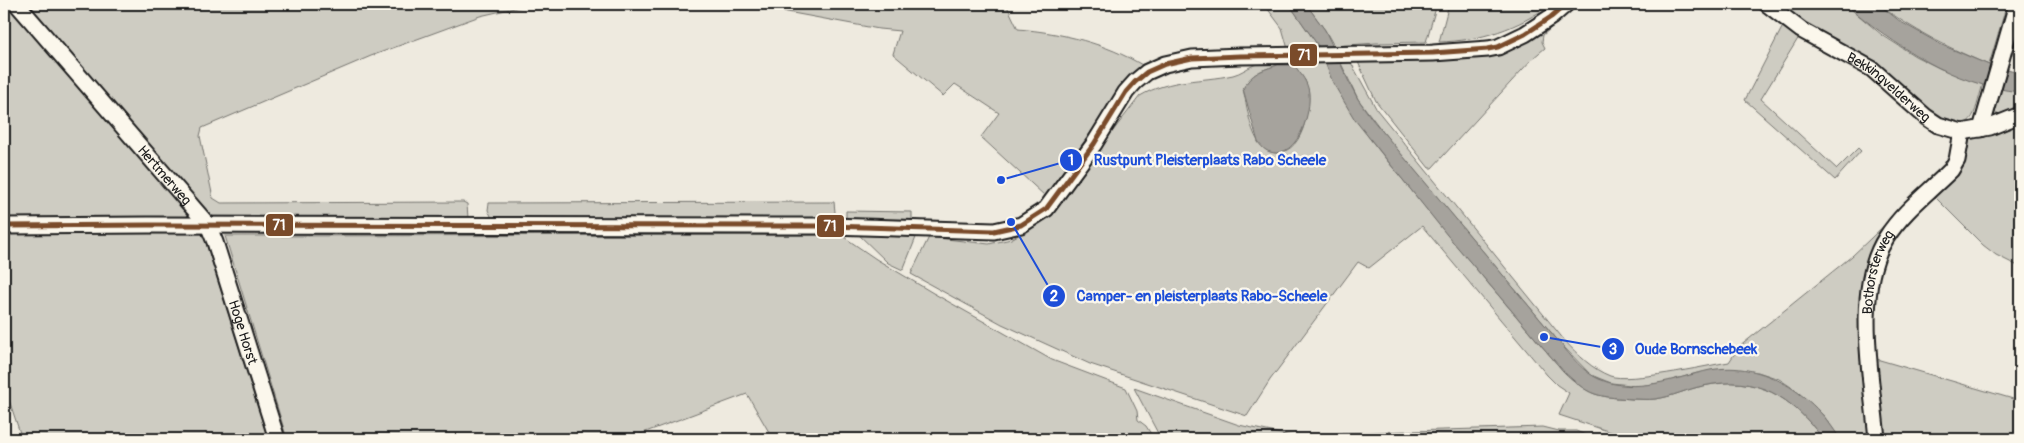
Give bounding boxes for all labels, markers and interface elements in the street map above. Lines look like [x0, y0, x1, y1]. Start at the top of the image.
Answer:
line badge: 71 [1289, 43, 1318, 67]
text: 71 [1298, 47, 1310, 64]
street label: Bekkingvelderweg [1844, 48, 1934, 126]
street label: Hertmerweg [134, 142, 195, 208]
callout: Rustpunt Pleisterplaats Rabo Scheele [1059, 145, 1336, 175]
text: 1 [1068, 151, 1074, 170]
text: Rustpunt Pleisterplaats Rabo Scheele [1094, 151, 1327, 170]
line badge: 71 [265, 213, 294, 237]
line badge: 71 [816, 214, 845, 238]
text: 71 [273, 217, 285, 234]
text: 71 [824, 218, 836, 235]
street label: Bothorsterweg [1859, 227, 1897, 315]
callout: Camper- en pleisterplaats Rabo-Scheele [1041, 281, 1337, 311]
text: 2 [1050, 287, 1058, 306]
text: Camper- en pleisterplaats Rabo-Scheele [1077, 287, 1328, 306]
street label: Hoge Horst [225, 298, 262, 367]
callout: Oude Bornschebeek [1600, 334, 1768, 364]
text: 3 [1609, 340, 1617, 359]
text: Oude Bornschebeek [1635, 340, 1758, 359]

